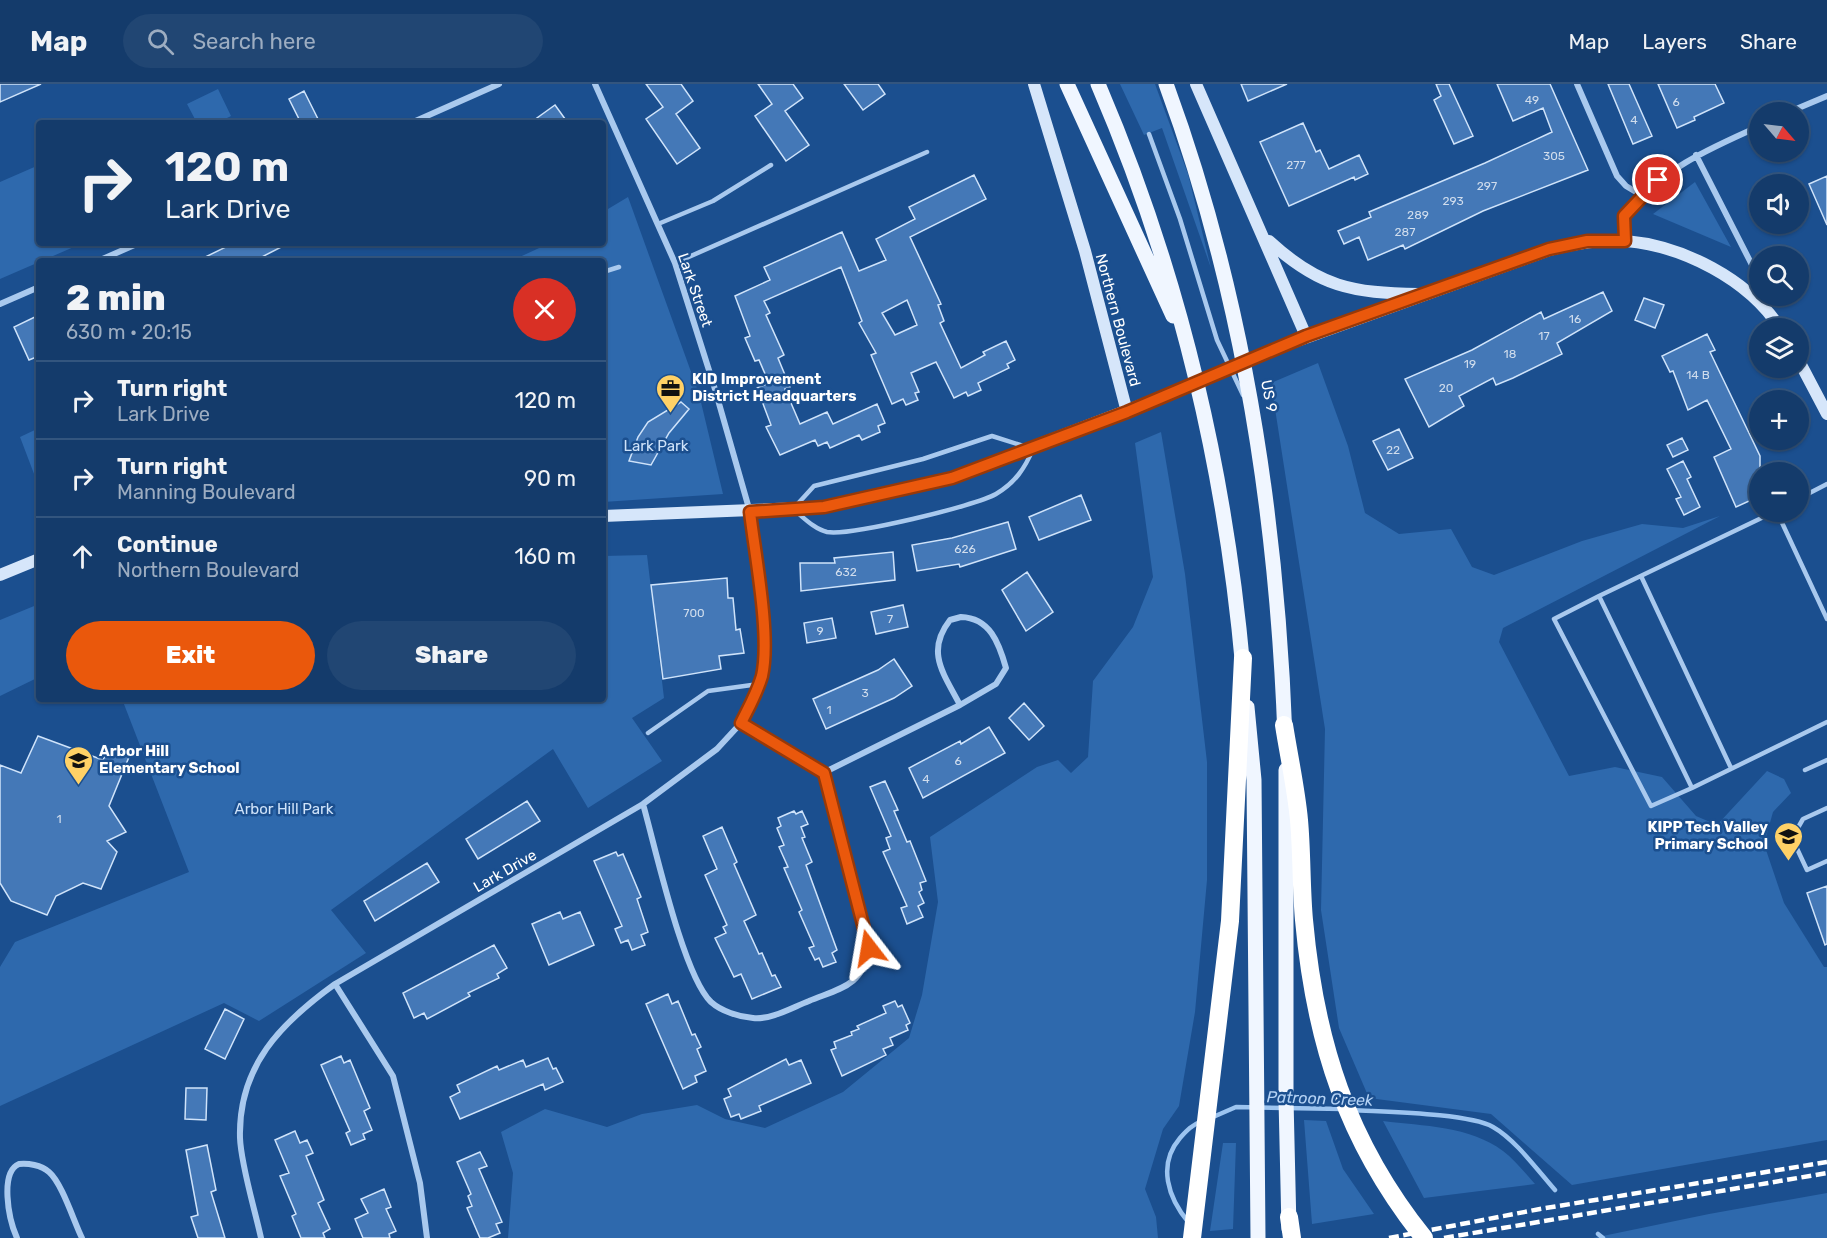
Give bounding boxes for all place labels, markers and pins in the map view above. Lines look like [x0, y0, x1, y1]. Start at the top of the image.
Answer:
pin [1632, 154, 1683, 205]
place label: KID Improvement District Headquarters [692, 370, 857, 405]
office icon: KID Improvement District Headquarters [655, 372, 687, 414]
place label: Arbor Hill Elementary School [99, 742, 240, 777]
school or university icon: Arbor Hill Elementary School [62, 744, 94, 786]
place label: KIPP Tech Valley Primary School [1647, 818, 1768, 853]
school or university icon: KIPP Tech Valley Primary School [1773, 820, 1805, 862]

